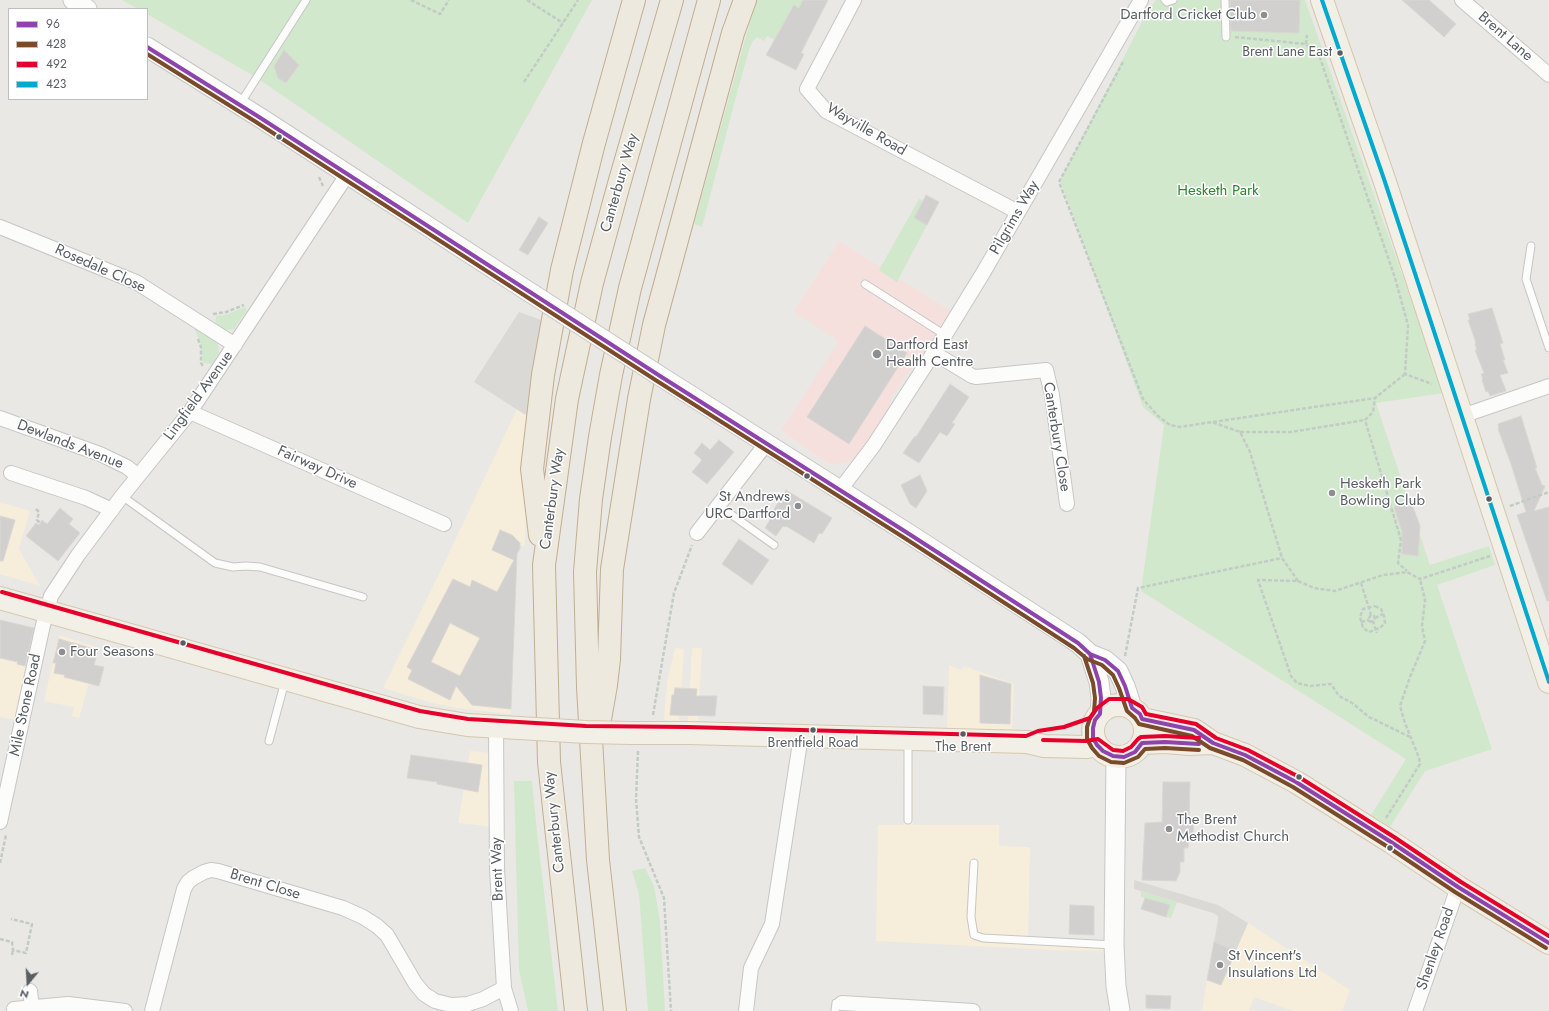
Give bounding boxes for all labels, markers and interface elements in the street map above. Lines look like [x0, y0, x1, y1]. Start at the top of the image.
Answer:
place label: Dartford Cricket Club [1120, 6, 1256, 24]
legend [8, 8, 148, 100]
street label: Brent Lane [1474, 8, 1536, 66]
marker: Dartford Cricket Club [1259, 10, 1269, 20]
text: 96 [46, 15, 60, 33]
text: 428 [46, 35, 66, 53]
place label: Brent Lane East [1242, 45, 1332, 61]
marker: Brent Lane East [1335, 48, 1345, 58]
text: 492 [46, 55, 67, 73]
text: 423 [46, 75, 66, 93]
street label: Wayville Road [823, 100, 909, 160]
street label: Canterbury Way [597, 131, 643, 235]
unlabelled marker [274, 132, 284, 142]
street label: Pilgrims Way [987, 178, 1043, 258]
park label: Hesketh Park [1177, 182, 1259, 200]
street label: Rosedale Close [52, 241, 148, 297]
place label: Dartford East Health Centre [886, 336, 973, 371]
street label: Lingfield Avenue [161, 348, 237, 444]
marker: Dartford East Health Centre [871, 348, 883, 360]
street label: Canterbury Close [1038, 381, 1074, 493]
street label: Dewlands Avenue [14, 416, 126, 474]
street label: Fairway Drive [274, 442, 360, 494]
street label: Canterbury Way [537, 447, 569, 551]
unlabelled marker [802, 471, 812, 481]
place label: Hesketh Park Bowling Club [1340, 475, 1425, 510]
place label: St Andrews URC Dartford [705, 488, 790, 523]
marker: Hesketh Park Bowling Club [1327, 488, 1337, 498]
unlabelled marker [1484, 494, 1494, 504]
marker: St Andrews URC Dartford [793, 501, 803, 511]
unlabelled marker [178, 638, 188, 648]
place label: Four Seasons [70, 643, 154, 661]
marker: Four Seasons [57, 647, 67, 657]
street label: Mile Stone Road [6, 652, 46, 758]
marker: Brentfield Road [808, 725, 818, 735]
marker: The Brent [958, 729, 968, 739]
place label: Brentfield Road [768, 736, 858, 752]
place label: The Brent [935, 740, 991, 756]
street label: Canterbury Way [541, 770, 569, 874]
unlabelled marker [1294, 772, 1304, 782]
place label: The Brent Methodist Church [1177, 811, 1289, 846]
marker: The Brent Methodist Church [1164, 824, 1174, 834]
street label: Brent Way [488, 837, 508, 901]
unlabelled marker [1385, 843, 1395, 853]
street label: Brent Close [228, 866, 302, 904]
street label: Shenley Road [1413, 905, 1459, 993]
place label: St Vincent's Insulations Ltd [1228, 947, 1317, 982]
marker: St Vincent's Insulations Ltd [1215, 960, 1225, 970]
north arrow [8, 963, 48, 1003]
text: N [18, 985, 31, 1003]

